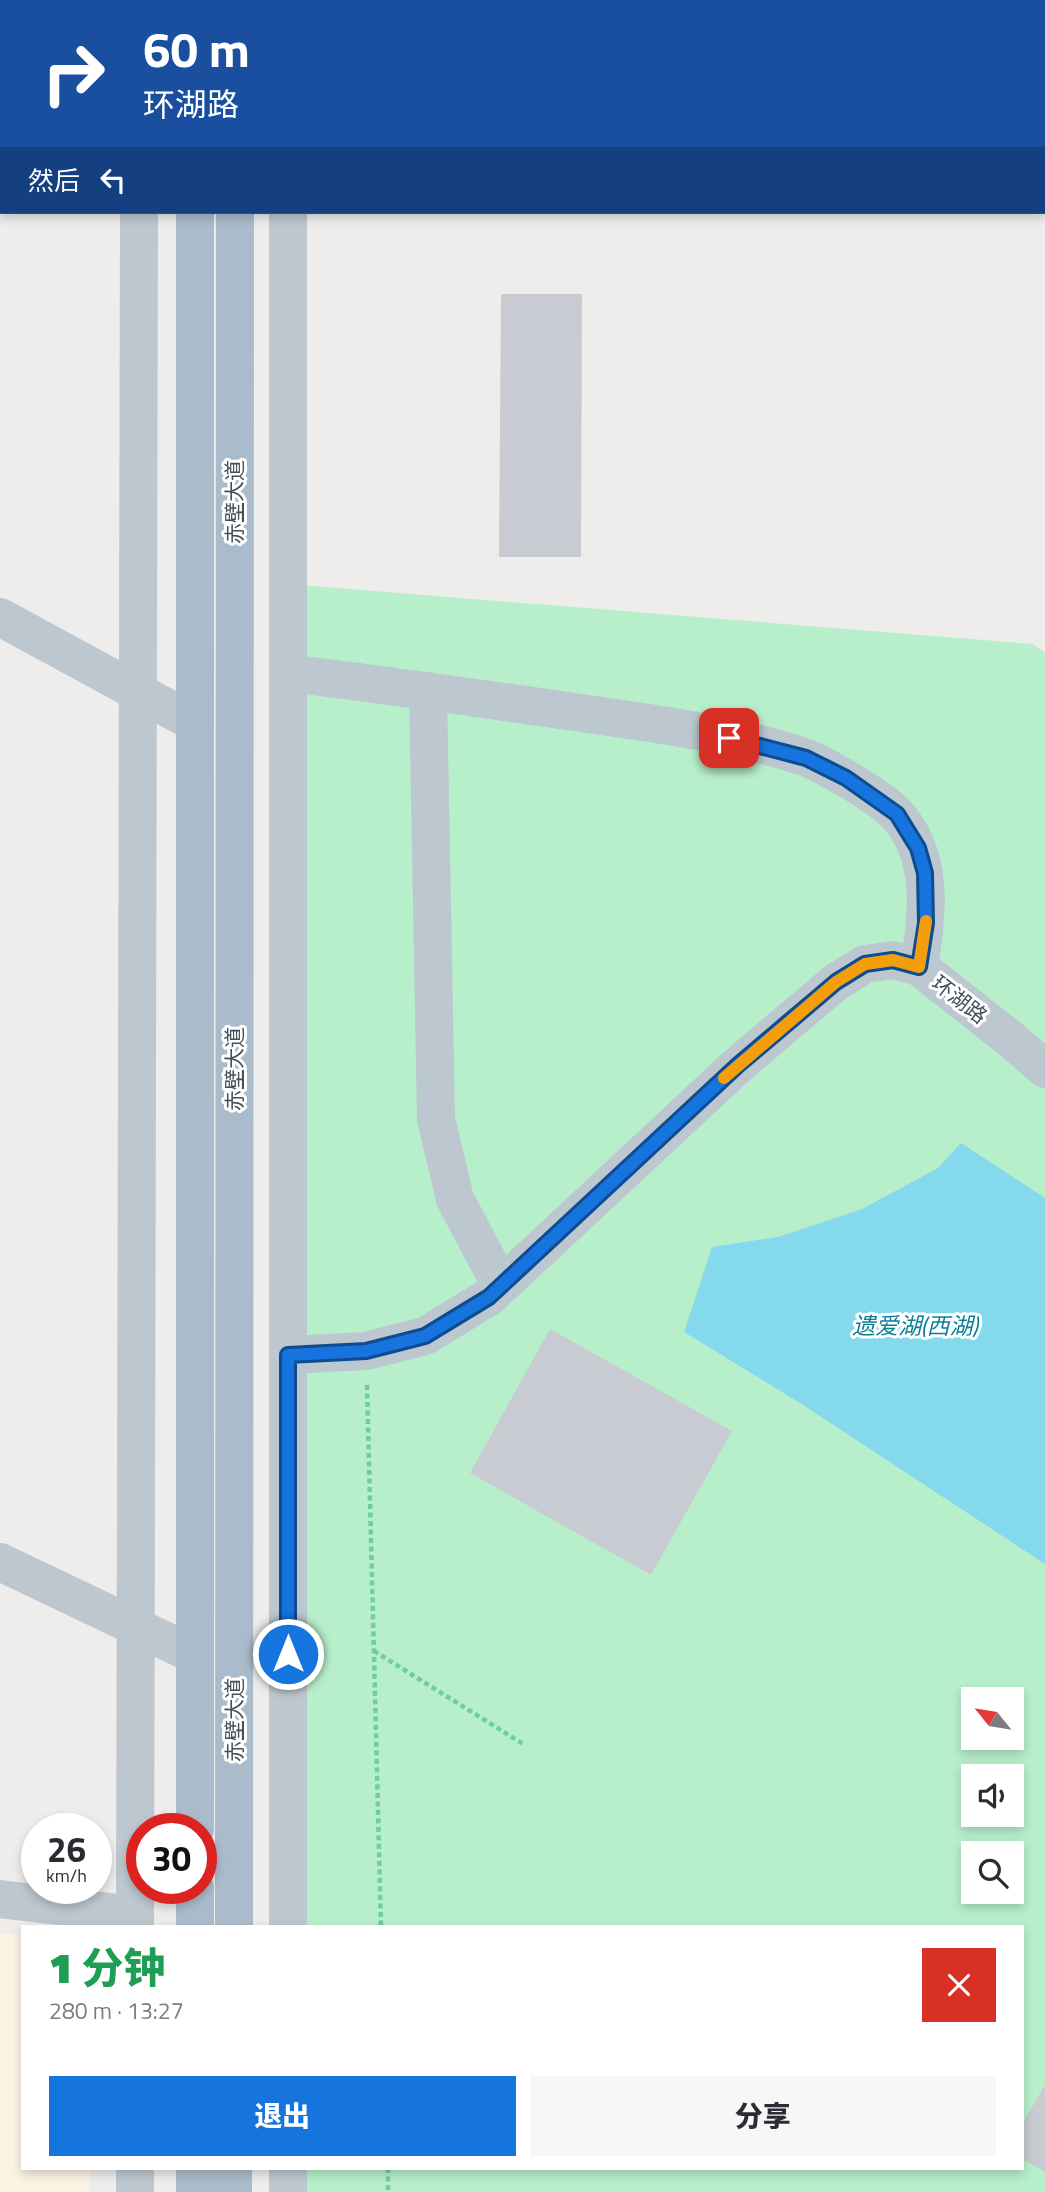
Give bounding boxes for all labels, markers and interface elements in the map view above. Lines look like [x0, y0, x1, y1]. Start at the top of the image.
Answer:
text: 60 m [143, 11, 250, 86]
icon: right [28, 28, 119, 119]
text: 环湖路 [143, 80, 239, 128]
text: 然后 [28, 161, 80, 200]
icon: left [94, 161, 132, 199]
street label: 赤壁大道 [218, 460, 250, 544]
pin [699, 708, 759, 768]
icon: arrive [710, 719, 748, 757]
street label: 环湖路 [925, 967, 995, 1031]
street label: 赤壁大道 [218, 1027, 250, 1111]
water label: 遗爱湖(西湖) [852, 1308, 979, 1343]
position arrow [251, 1617, 325, 1691]
street label: 赤壁大道 [218, 1678, 250, 1762]
north arrow [961, 1687, 1024, 1750]
map controls [961, 1687, 1024, 1904]
button: sound [961, 1764, 1024, 1827]
speed limit sign: 30 [126, 1813, 217, 1904]
text: 26 [47, 1822, 86, 1876]
button: search [961, 1841, 1024, 1904]
text: km/h [46, 1862, 87, 1889]
text: 1 分钟 [49, 1935, 165, 1999]
button: close [922, 1948, 996, 2022]
text: 280 m · 13:27 [49, 1993, 184, 2028]
button: 退出 [49, 2076, 516, 2156]
button: 分享 [530, 2076, 996, 2156]

